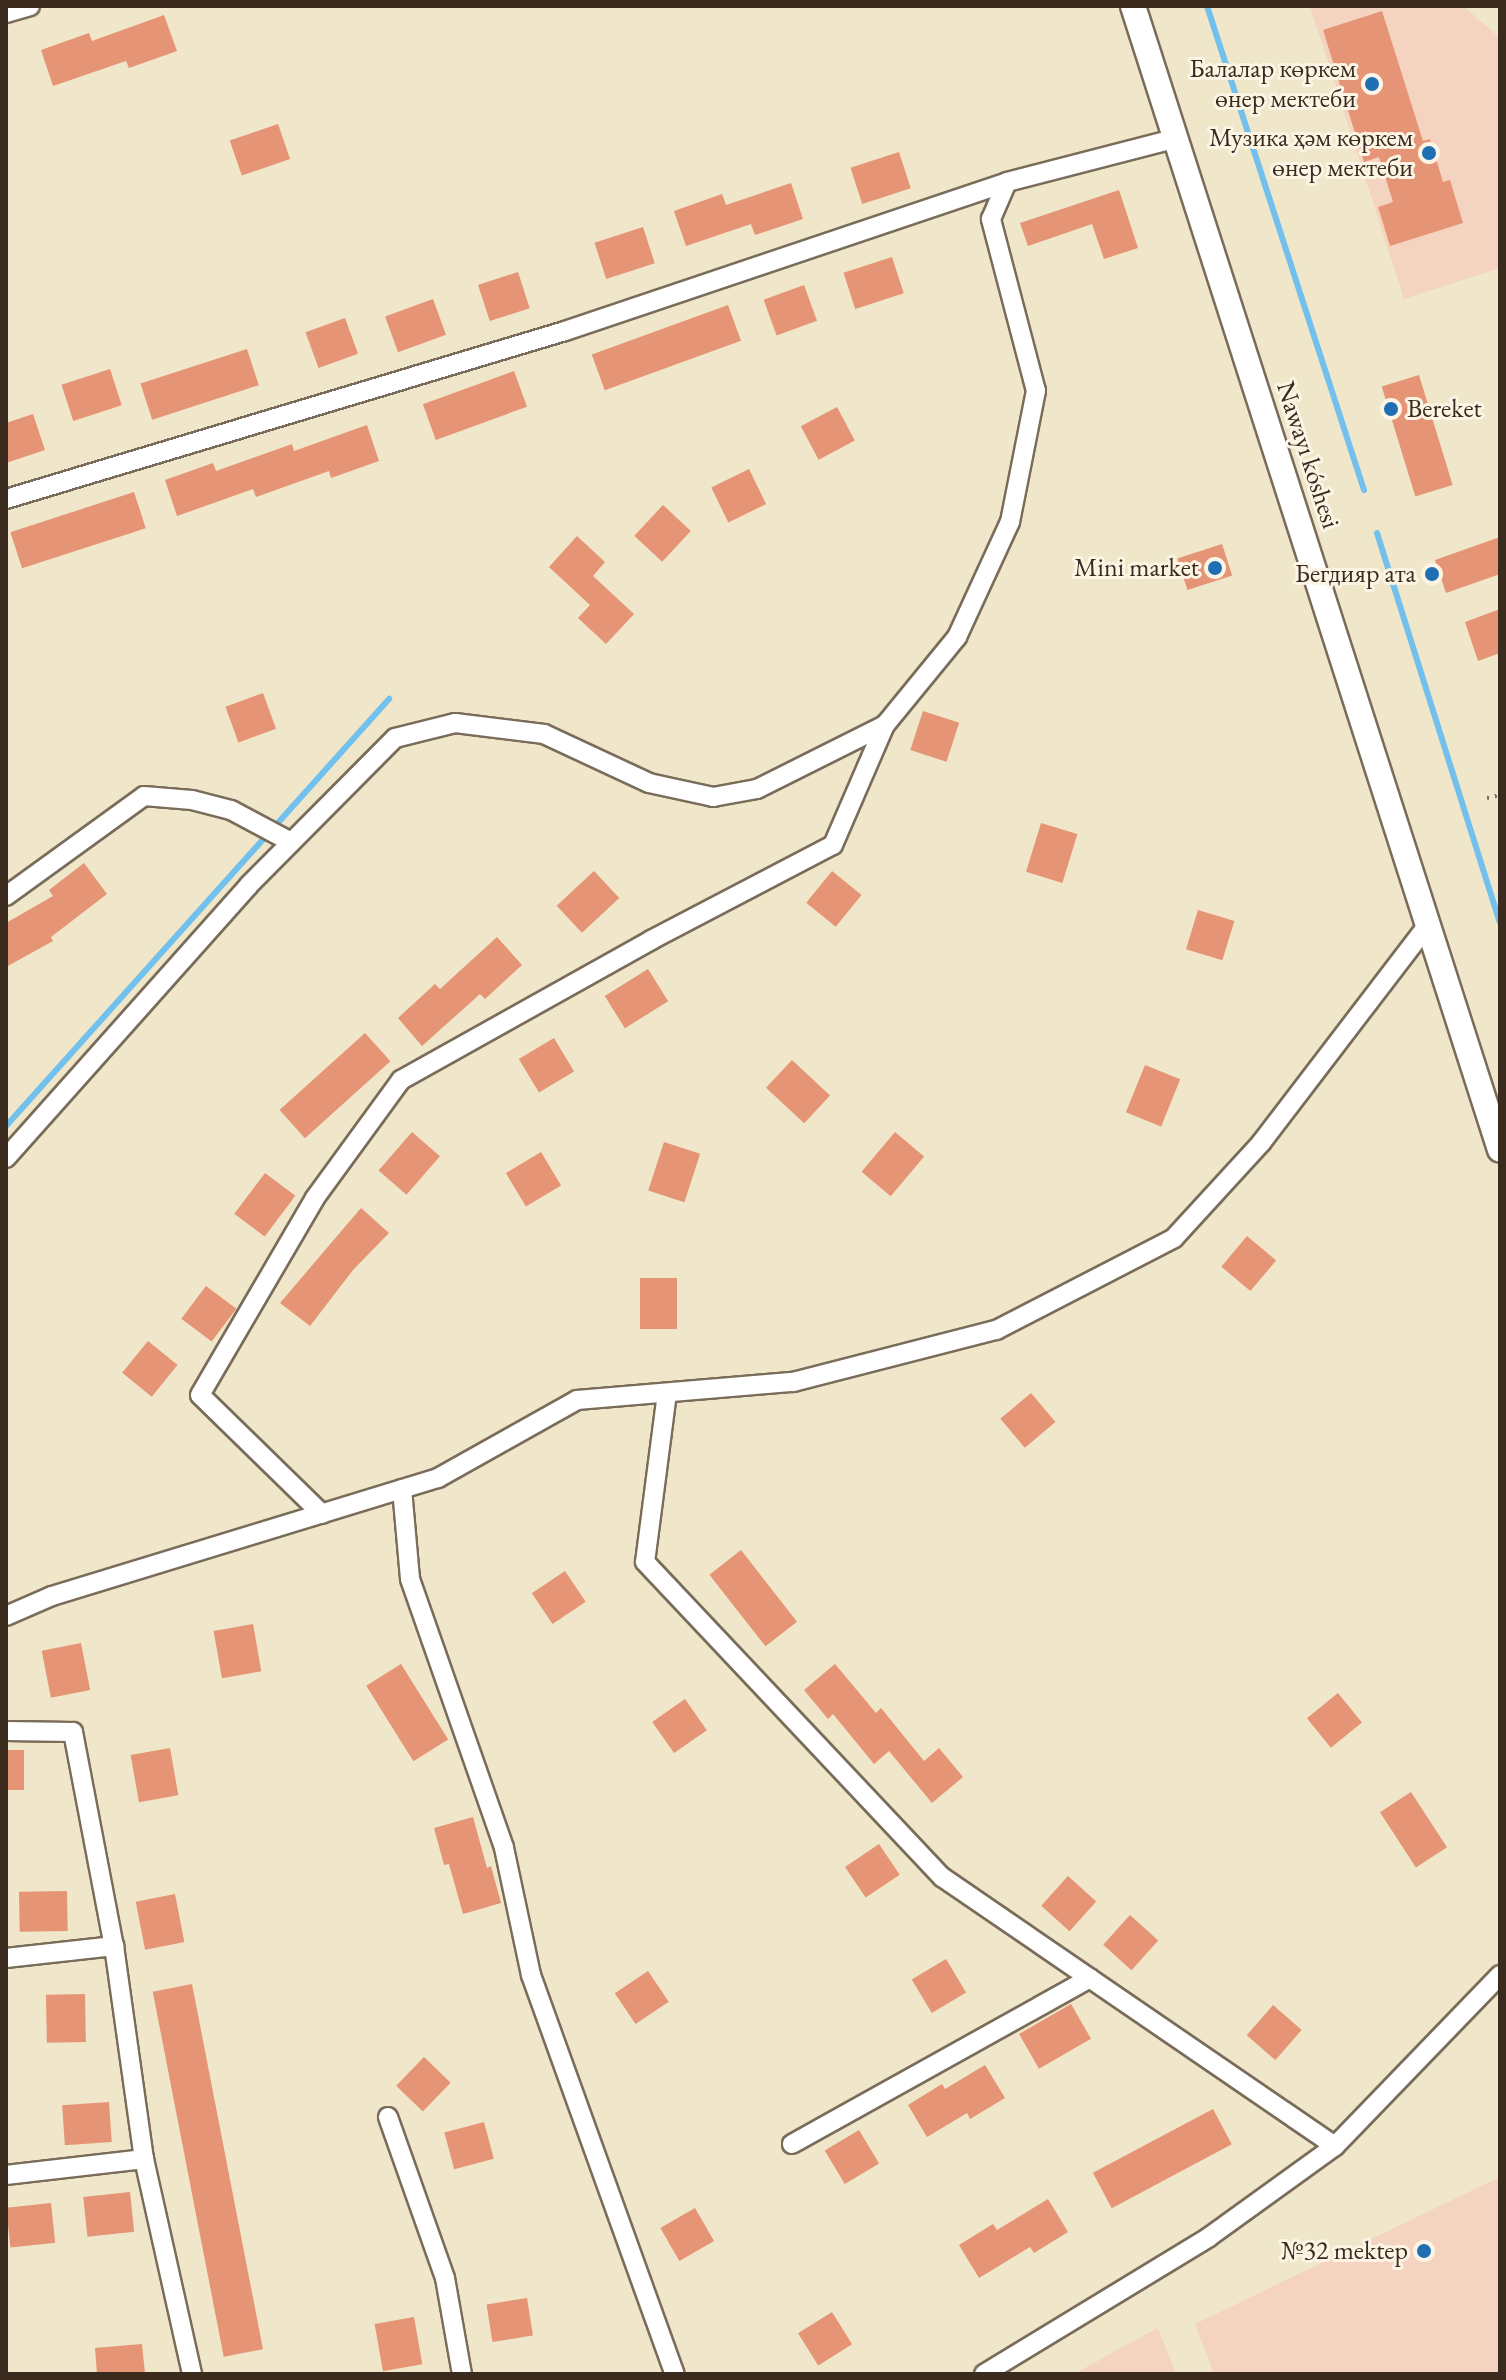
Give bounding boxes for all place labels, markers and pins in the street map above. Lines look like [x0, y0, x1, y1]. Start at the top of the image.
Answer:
place label: Балалар көркем өнер мектеби [1189, 53, 1356, 114]
marker: Балалар көркем өнер мектеби [1363, 75, 1381, 93]
place label: Музика ҳәм көркем өнер мектеби [1209, 122, 1413, 184]
marker: Музика ҳәм көркем өнер мектеби [1420, 144, 1438, 162]
place label: Bereket [1407, 393, 1482, 425]
marker: Bereket [1382, 400, 1400, 418]
place label: Mini market [1074, 552, 1199, 584]
place label: Бегдияр ата [1295, 558, 1416, 590]
marker: Mini market [1206, 559, 1224, 577]
marker: Бегдияр ата [1423, 565, 1441, 583]
place label: №32 mektep [1281, 2235, 1408, 2267]
marker: №32 mektep [1415, 2242, 1433, 2260]

